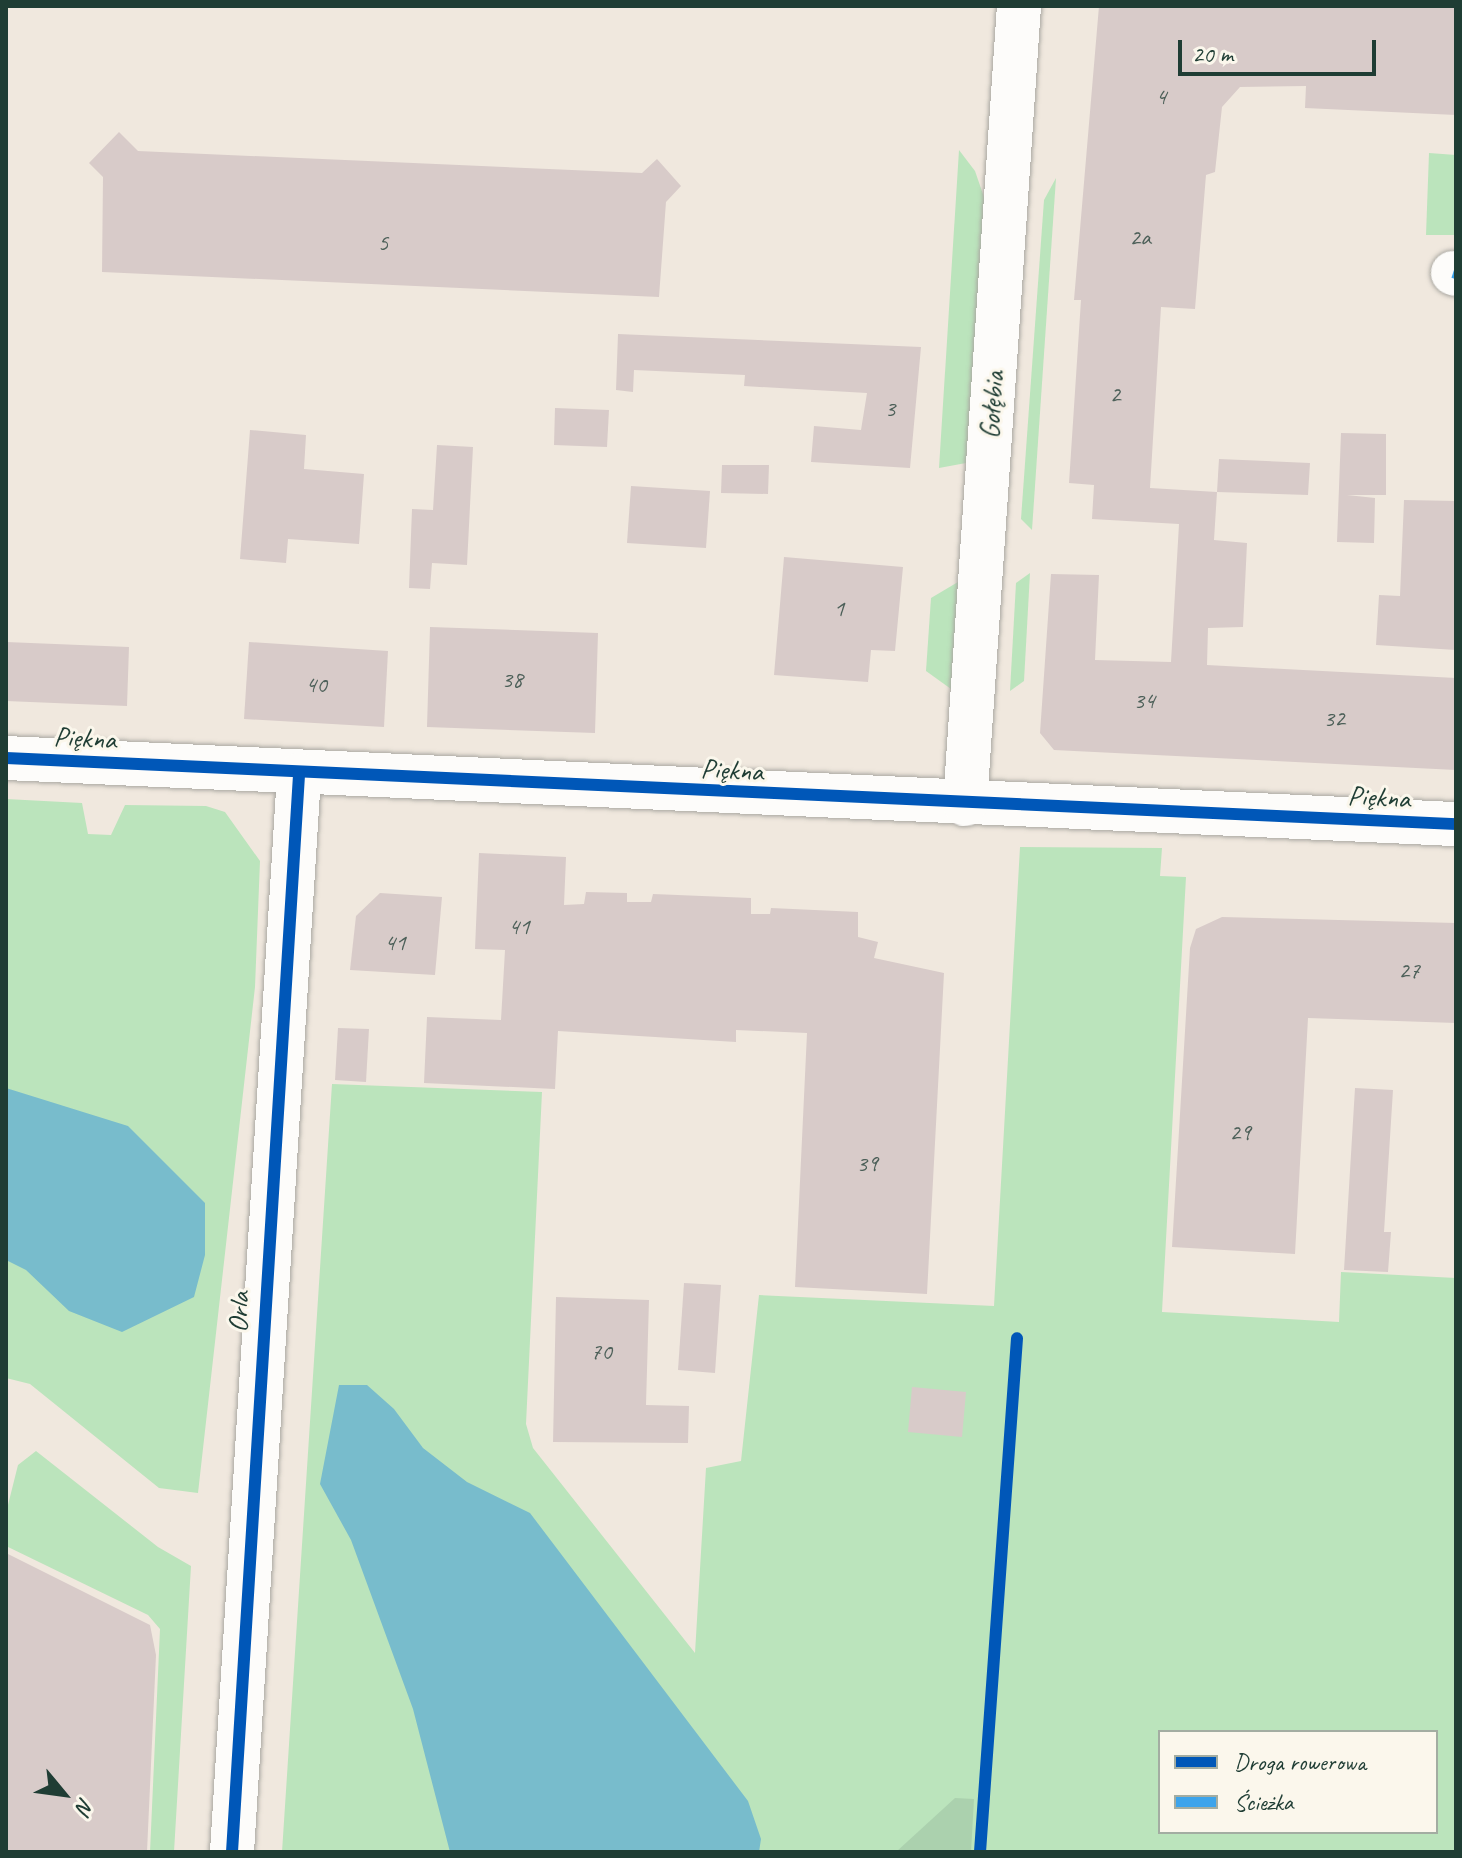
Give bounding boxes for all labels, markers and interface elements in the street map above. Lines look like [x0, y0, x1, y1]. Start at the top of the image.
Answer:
scale bar [1182, 24, 1380, 74]
text: 20 m [1192, 39, 1233, 69]
house number: 4 [1156, 83, 1166, 111]
house number: 2a [1129, 224, 1151, 252]
house number: 5 [378, 229, 388, 257]
street label: Gołębia [973, 370, 1011, 440]
house number: 2 [1110, 381, 1120, 409]
house number: 3 [885, 395, 895, 423]
house number: 1 [834, 595, 844, 623]
house number: 38 [501, 666, 523, 694]
house number: 40 [305, 671, 327, 699]
house number: 34 [1133, 687, 1155, 715]
house number: 32 [1323, 705, 1345, 733]
street label: Piękna [53, 720, 117, 756]
street label: Piękna [700, 752, 764, 788]
street label: Piękna [1347, 779, 1411, 815]
house number: 41 [508, 913, 530, 941]
house number: 41 [384, 929, 406, 957]
house number: 27 [1398, 957, 1420, 985]
house number: 29 [1229, 1119, 1251, 1147]
house number: 39 [856, 1150, 878, 1178]
street label: Orla [221, 1291, 257, 1333]
house number: 70 [590, 1338, 612, 1366]
legend [1158, 1730, 1438, 1834]
text: Droga rowerowa [1234, 1747, 1366, 1777]
north arrow [24, 1754, 104, 1834]
text: Ścieżka [1234, 1787, 1293, 1817]
text: N [69, 1793, 101, 1818]

